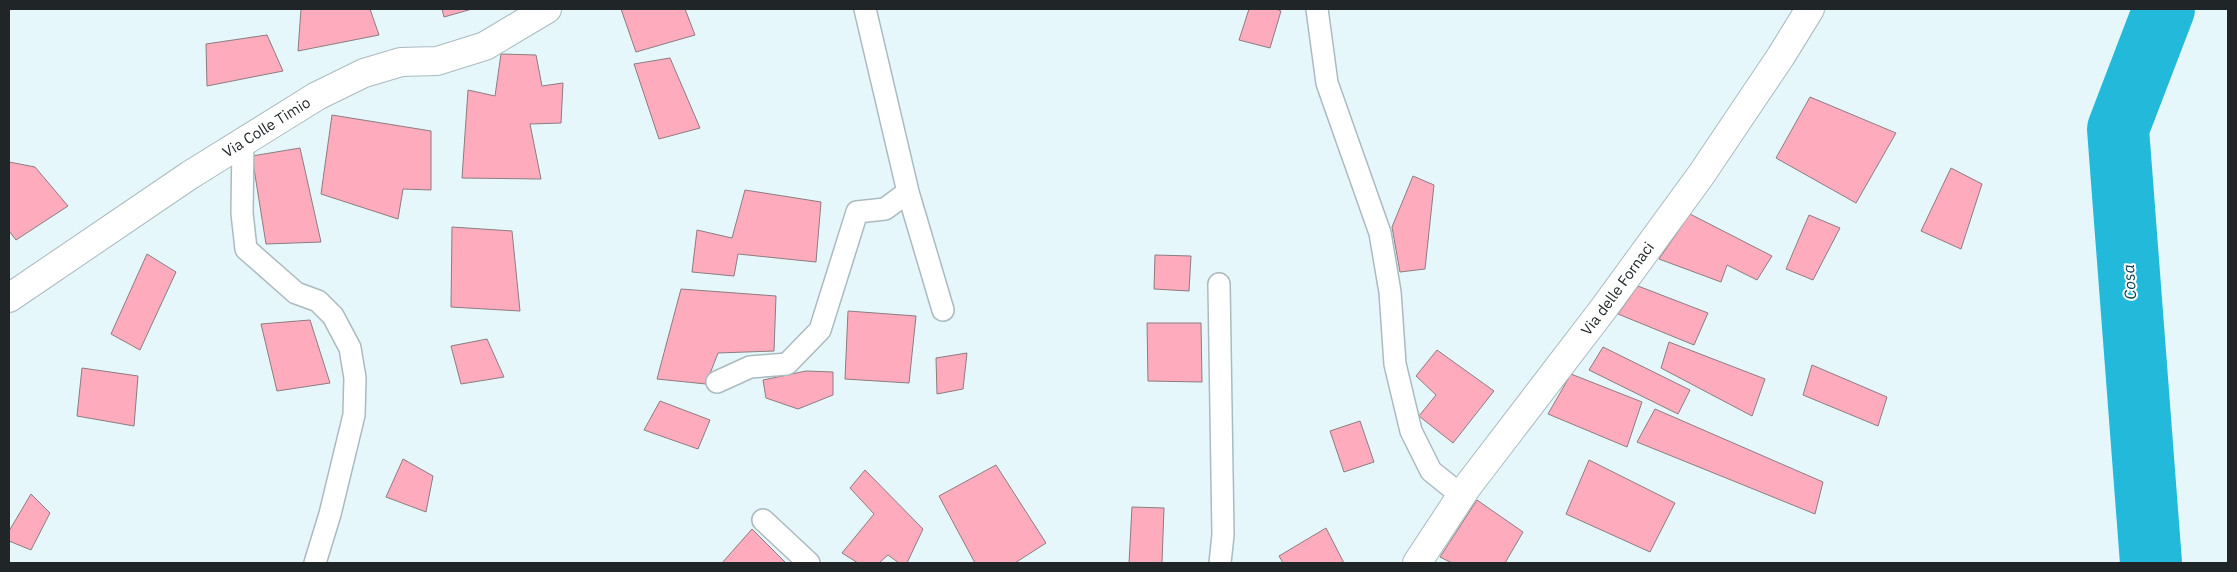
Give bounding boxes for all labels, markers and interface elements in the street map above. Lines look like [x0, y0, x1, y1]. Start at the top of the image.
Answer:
street label: Via Colle Timio [219, 93, 314, 161]
street label: Via delle Fornaci [1577, 238, 1658, 339]
water label: Cosa [2118, 264, 2140, 300]

